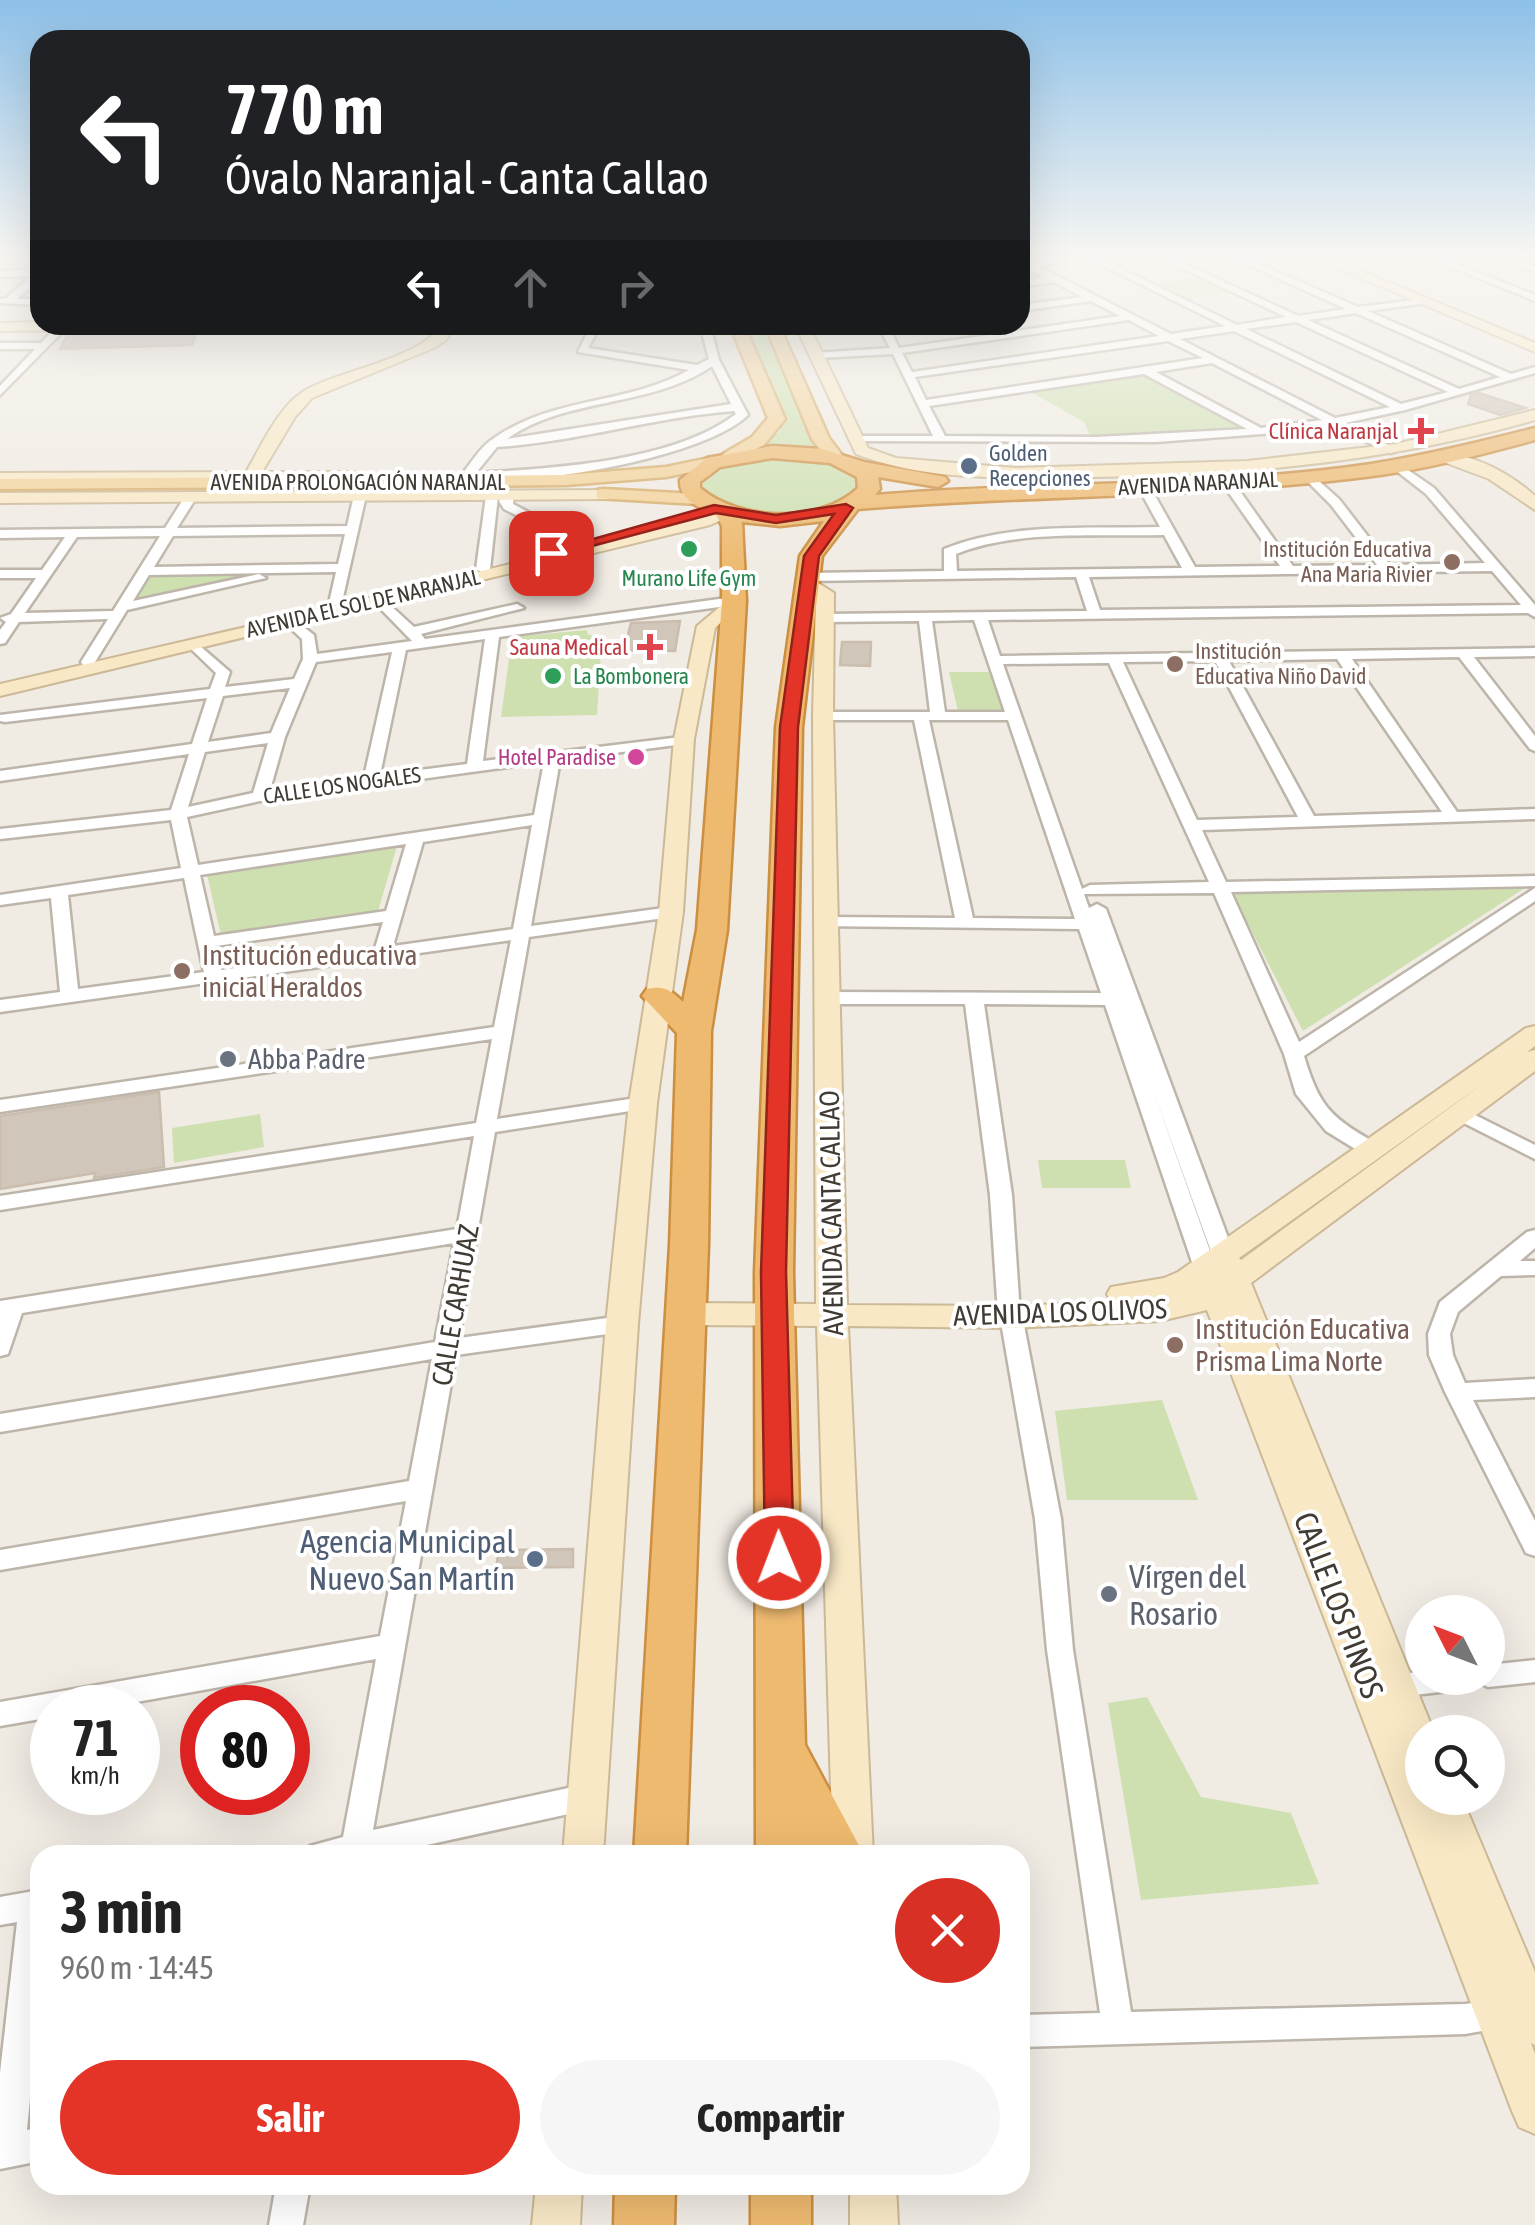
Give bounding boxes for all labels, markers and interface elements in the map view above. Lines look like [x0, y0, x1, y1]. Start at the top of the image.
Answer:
text: 770 m [225, 69, 384, 149]
icon: left [60, 70, 190, 200]
text: Óvalo Naranjal - Canta Callao [225, 152, 709, 204]
icon: left [398, 260, 453, 315]
icon: ahead [503, 260, 558, 315]
icon: right [608, 260, 663, 315]
place label: Clínica Naranjal [1269, 418, 1398, 444]
marker: Clínica Naranjal [1408, 418, 1434, 444]
place label: Golden Recepciones [989, 440, 1091, 491]
marker: Golden Recepciones [958, 455, 980, 477]
street label: AVENIDA NARANJAL [1117, 466, 1279, 500]
street label: AVENIDA PROLONGACIÓN NARANJAL [210, 469, 506, 495]
pin [509, 511, 594, 596]
icon: arrive [524, 526, 579, 581]
place label: Institución Educativa Ana Maria Rivier [1263, 536, 1433, 587]
marker: Murano Life Gym [678, 538, 700, 560]
marker: Institución Educativa Ana Maria Rivier [1441, 551, 1463, 573]
street label: AVENIDA EL SOL DE NARANJAL [244, 563, 483, 643]
place label: Murano Life Gym [622, 565, 756, 591]
place label: Sauna Medical [510, 634, 628, 660]
marker: Sauna Medical [637, 634, 663, 660]
place label: Institución Educativa Niño David [1195, 638, 1366, 689]
marker: Institución Educativa Niño David [1164, 653, 1186, 675]
place label: La Bombonera [573, 663, 689, 689]
marker: La Bombonera [542, 665, 564, 687]
place label: Hotel Paradise [498, 744, 616, 770]
marker: Hotel Paradise [625, 746, 647, 768]
street label: CALLE LOS NOGALES [262, 761, 422, 809]
place label: Institución educativa inicial Heraldos [202, 939, 418, 1003]
marker: Institución educativa inicial Heraldos [171, 960, 193, 982]
place label: Abba Padre [248, 1043, 366, 1075]
marker: Abba Padre [217, 1048, 239, 1070]
street label: AVENIDA CANTA CALLAO [813, 1090, 849, 1336]
street label: CALLE CARHUAZ [425, 1222, 485, 1388]
street label: AVENIDA LOS OLIVOS [953, 1292, 1168, 1332]
place label: Institución Educativa Prisma Lima Norte [1195, 1313, 1410, 1377]
marker: Institución Educativa Prisma Lima Norte [1164, 1334, 1186, 1356]
position arrow [727, 1506, 831, 1610]
street label: CALLE LOS PINOS [1287, 1507, 1391, 1703]
place label: Agencia Municipal Nuevo San Martín [300, 1523, 516, 1597]
marker: Agencia Municipal Nuevo San Martín [524, 1548, 546, 1570]
place label: Vírgen del Rosario [1129, 1558, 1247, 1632]
marker: Vírgen del Rosario [1098, 1583, 1120, 1605]
north arrow [1405, 1595, 1505, 1695]
map controls [1405, 1595, 1505, 1815]
speed limit sign: 80 [180, 1685, 310, 1815]
text: 71 [71, 1709, 118, 1767]
button: search [1405, 1715, 1505, 1815]
text: km/h [70, 1761, 120, 1789]
text: 3 min [60, 1877, 183, 1946]
button: close [895, 1878, 1000, 1983]
text: 960 m · 14:45 [60, 1949, 214, 1986]
button: Salir [60, 2060, 520, 2175]
button: Compartir [540, 2060, 1000, 2175]

